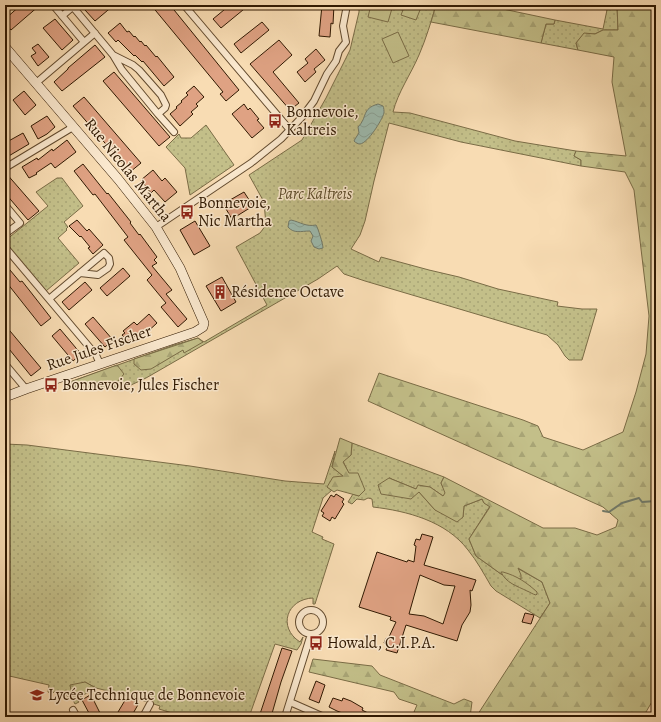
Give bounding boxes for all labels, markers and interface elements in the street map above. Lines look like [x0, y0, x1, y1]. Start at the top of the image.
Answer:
place label: Bonnevoie, Kaltreis [286, 101, 359, 141]
street label: Rue Nicolas Martha [79, 113, 177, 227]
bus stop icon: Bonnevoie, Kaltreis [267, 113, 283, 129]
park label: Parc Kaltreis [278, 183, 353, 205]
place label: Bonnevoie, Nic Martha [198, 192, 273, 232]
bus stop icon: Bonnevoie, Nic Martha [179, 204, 195, 220]
place label: Résidence Octave [231, 281, 344, 303]
building icon: Résidence Octave [212, 284, 228, 300]
street label: Rue Jules Fischer [44, 320, 154, 376]
place label: Bonnevoie, Jules Fischer [62, 374, 219, 396]
bus stop icon: Bonnevoie, Jules Fischer [43, 377, 59, 393]
place label: Howald, C.I.P.A. [327, 632, 436, 654]
bus stop icon: Howald, C.I.P.A. [308, 635, 324, 651]
place label: Lycée Technique de Bonnevoie [48, 684, 245, 706]
school or university icon: Lycée Technique de Bonnevoie [29, 687, 45, 703]

